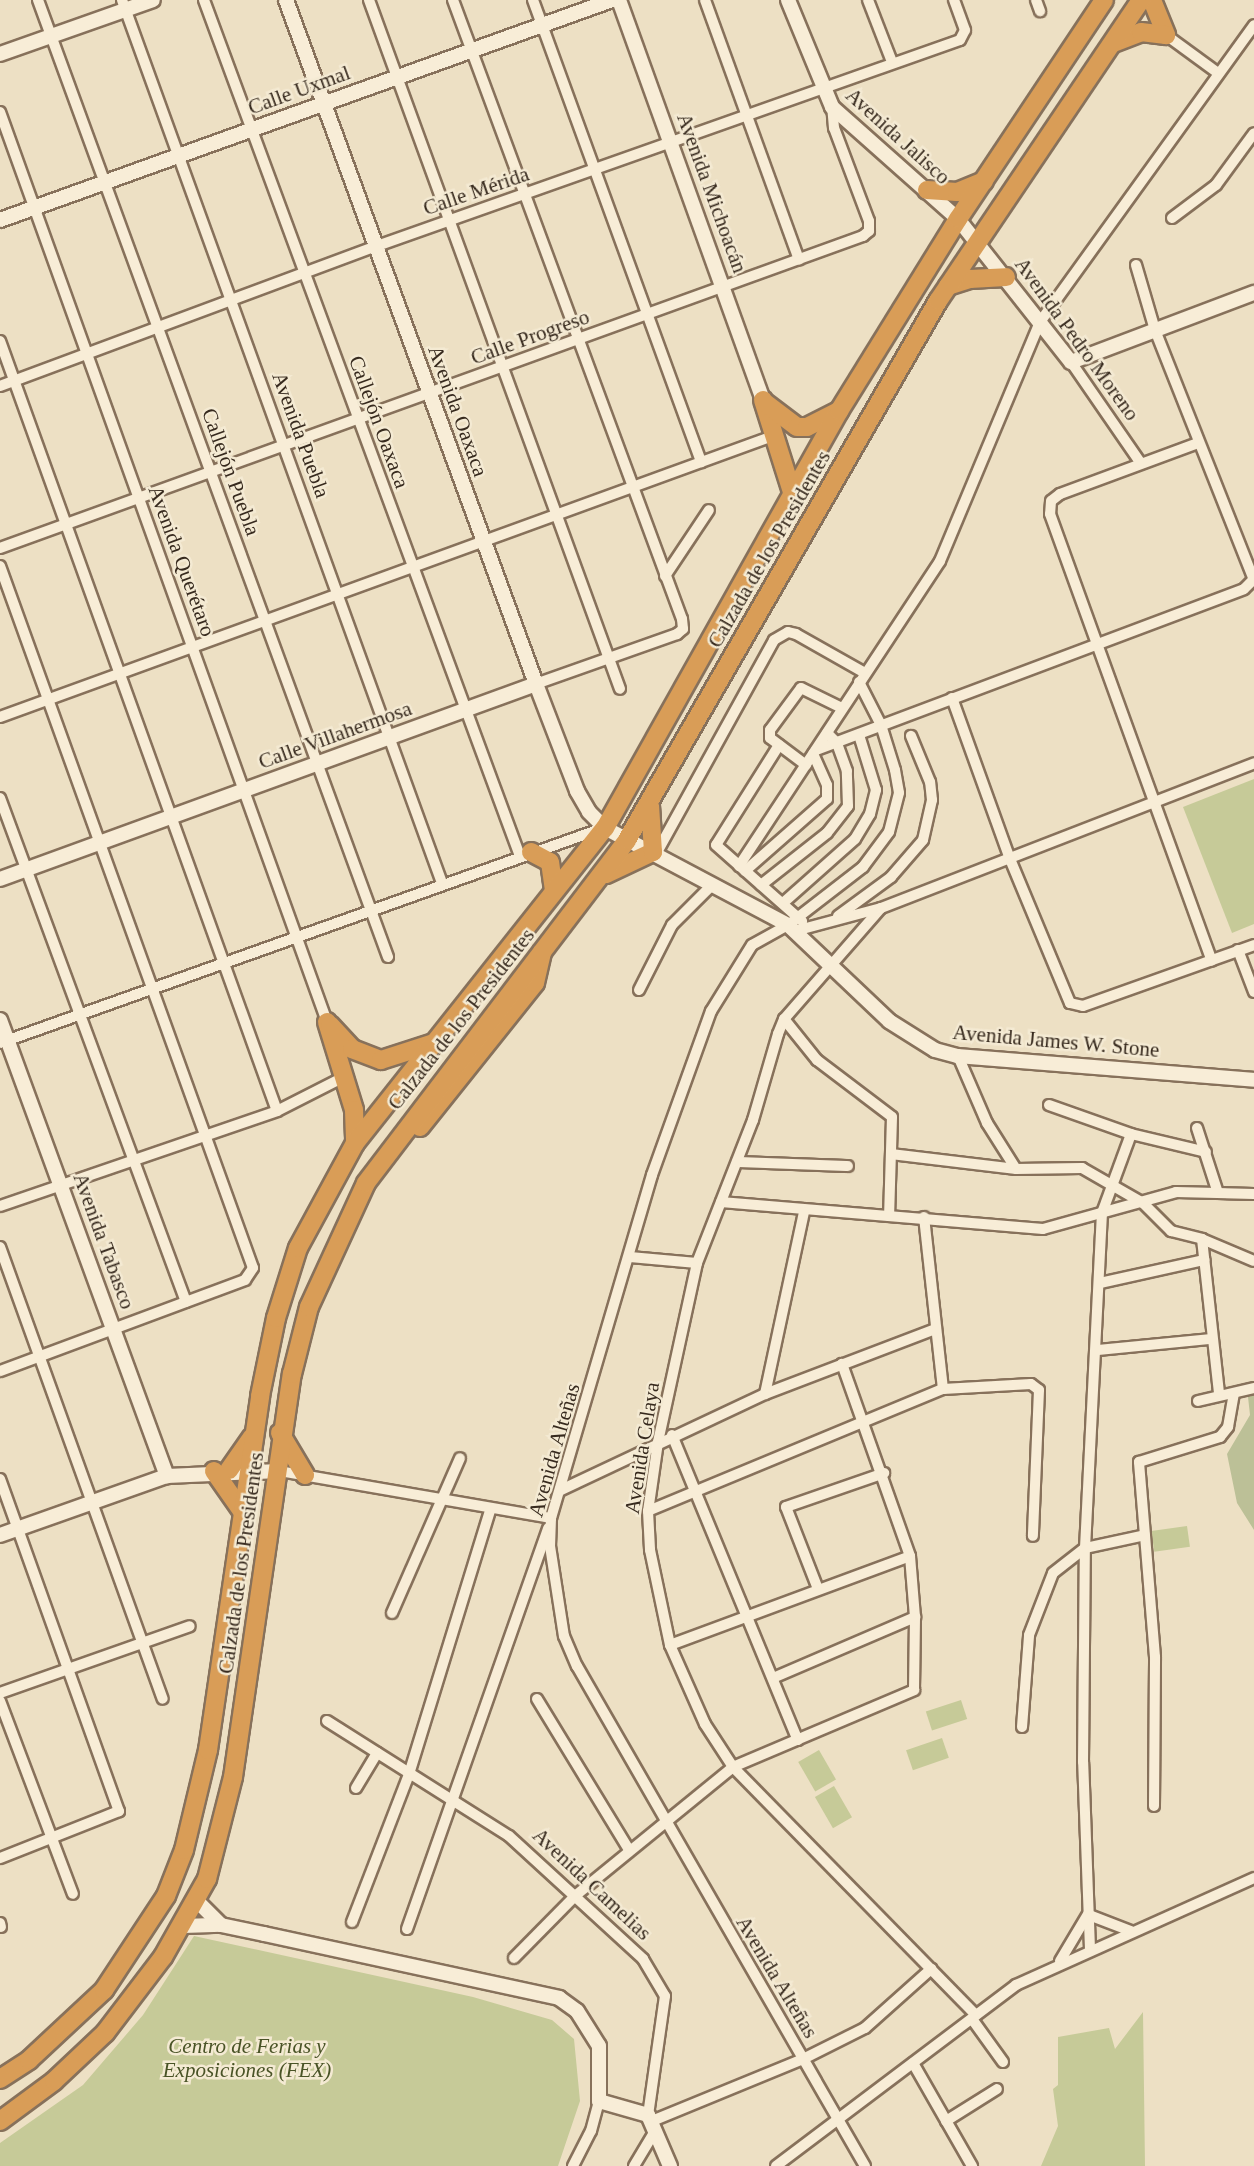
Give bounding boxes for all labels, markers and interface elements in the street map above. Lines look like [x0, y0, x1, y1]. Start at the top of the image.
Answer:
street label: Calle Uxmal [245, 60, 353, 120]
street label: Avenida Jalisco [841, 82, 955, 190]
street label: Avenida Michoacán [671, 110, 753, 276]
street label: Calle Mérida [420, 161, 532, 221]
street label: Avenida Pedro Moreno [1009, 252, 1145, 426]
street label: Calle Progreso [467, 304, 593, 370]
street label: Avenida Oaxaca [423, 342, 493, 480]
street label: Callejón Oaxaca [343, 352, 415, 492]
street label: Avenida Puebla [267, 369, 335, 501]
street label: Callejón Puebla [196, 405, 266, 539]
street label: Calzada de los Presidentes [702, 446, 836, 652]
street label: Avenida Querétaro [143, 482, 221, 640]
street label: Calle Villahermosa [255, 696, 415, 774]
street label: Calzada de los Presidentes [382, 923, 540, 1115]
street label: Avenida James W. Stone [951, 1019, 1161, 1063]
street label: Avenida Tabasco [68, 1169, 140, 1313]
street label: Avenida Alteñas [523, 1380, 585, 1520]
street label: Avenida Celaya [619, 1380, 665, 1516]
street label: Calzada de los Presidentes [213, 1451, 269, 1675]
street label: Avenida Camelias [527, 1823, 657, 1945]
street label: Avenida Alteñas [730, 1911, 824, 2043]
park label: Centro de Ferias y Exposiciones (FEX) [163, 2033, 331, 2083]

